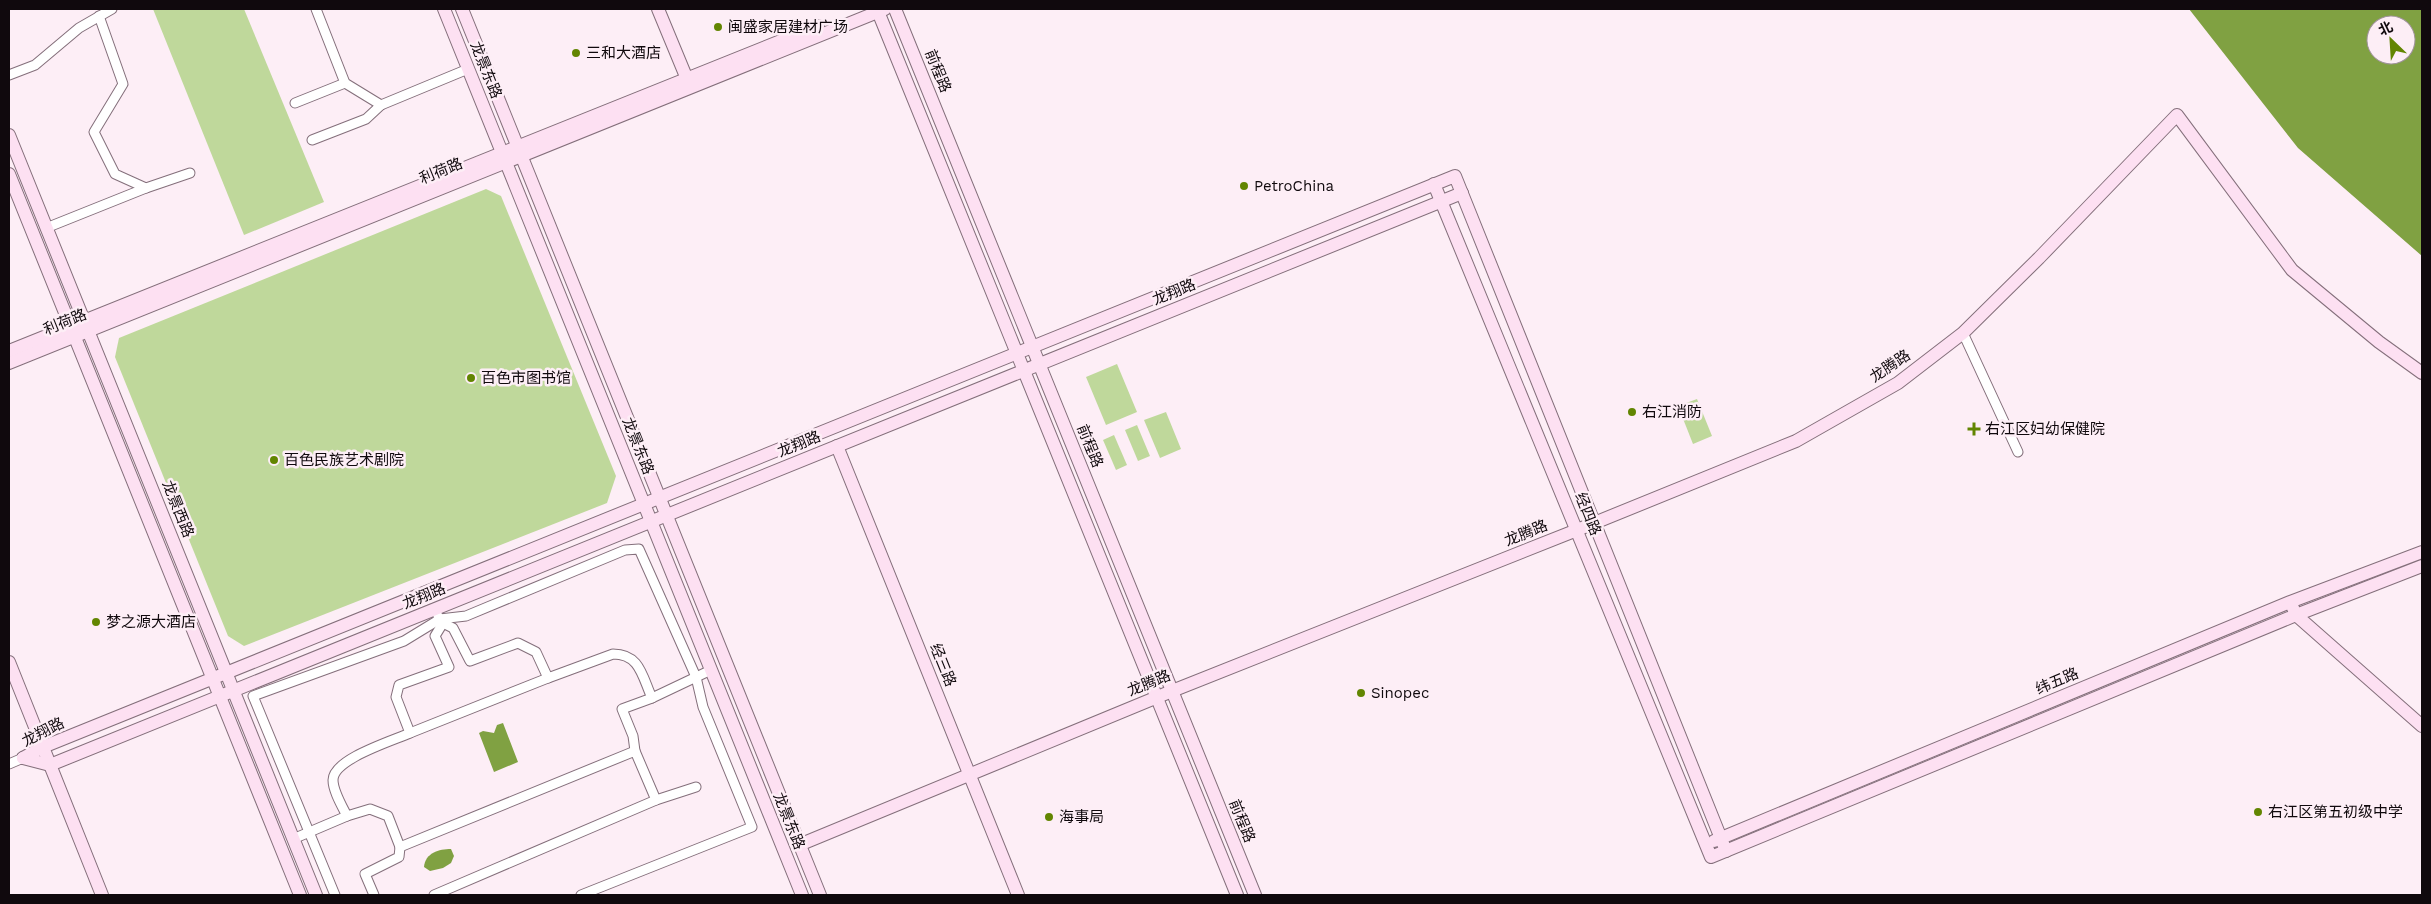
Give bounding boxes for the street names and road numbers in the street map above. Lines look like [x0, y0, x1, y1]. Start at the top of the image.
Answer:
street label: 龙景东路 [466, 39, 506, 101]
street label: 前程路 [921, 47, 955, 95]
street label: 利荷路 [417, 154, 465, 188]
street label: 龙翔路 [1150, 275, 1198, 309]
street label: 利荷路 [41, 305, 89, 339]
street label: 龙腾路 [1866, 346, 1914, 386]
street label: 龙景东路 [618, 415, 658, 477]
street label: 前程路 [1073, 422, 1107, 470]
street label: 龙翔路 [775, 427, 823, 461]
street label: 龙景西路 [158, 478, 198, 540]
street label: 经四路 [1571, 490, 1605, 538]
street label: 龙腾路 [1502, 516, 1550, 550]
street label: 龙翔路 [400, 579, 448, 613]
street label: 经三路 [926, 641, 960, 689]
street label: 纬五路 [2033, 664, 2081, 698]
street label: 龙腾路 [1125, 666, 1173, 700]
street label: 龙翔路 [19, 714, 67, 750]
street label: 龙景东路 [769, 790, 809, 852]
street label: 前程路 [1225, 797, 1259, 845]

